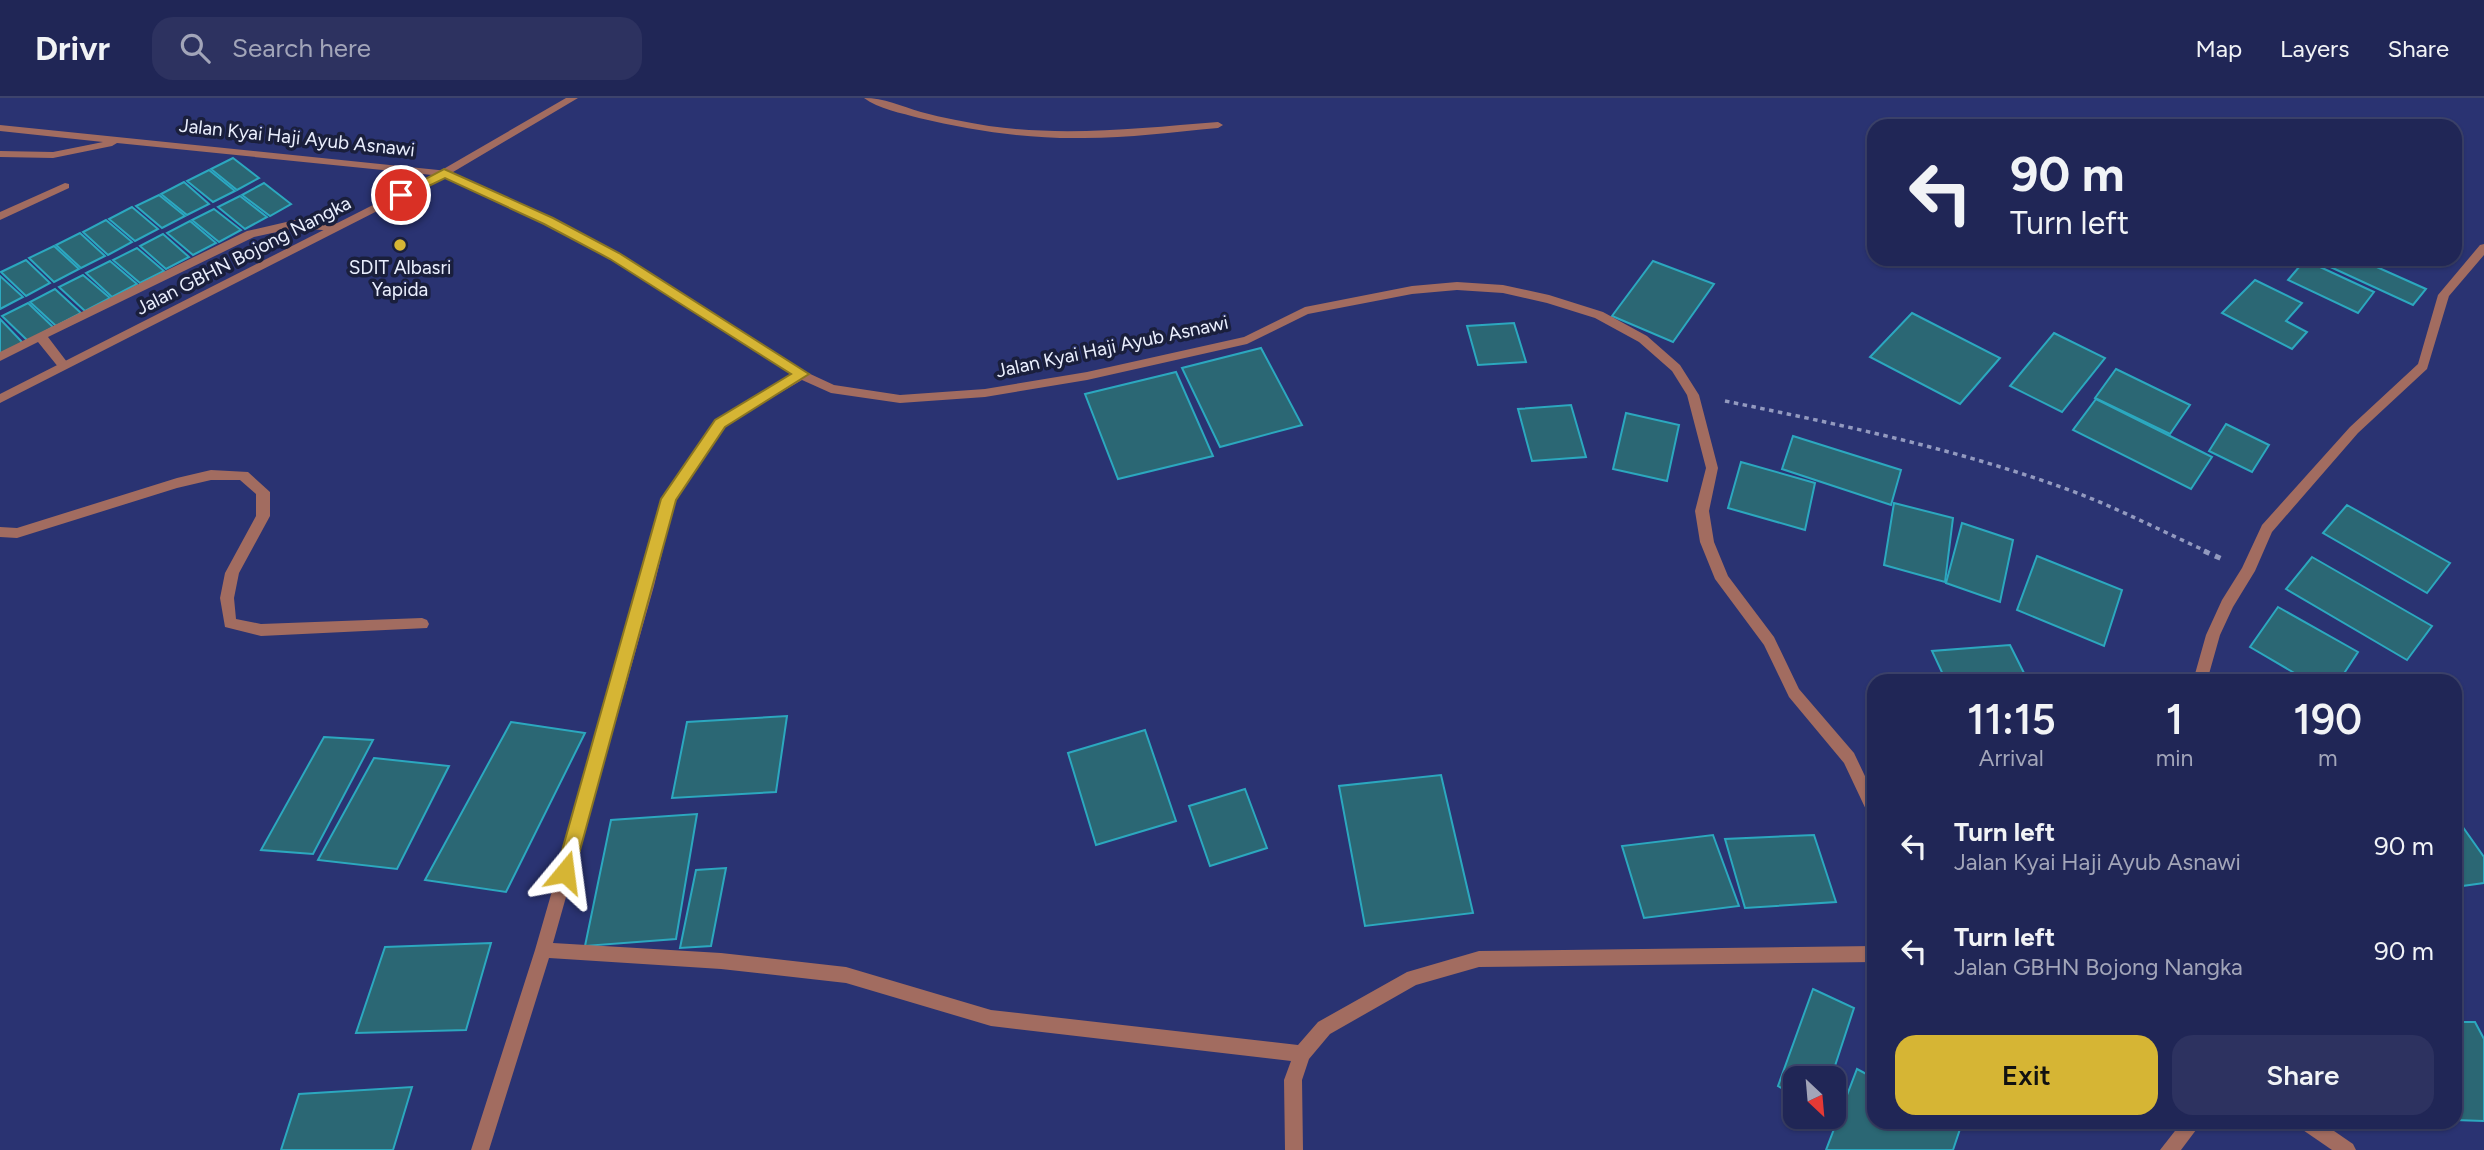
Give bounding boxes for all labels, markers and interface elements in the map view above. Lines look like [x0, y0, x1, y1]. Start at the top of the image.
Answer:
search box [152, 17, 642, 80]
text: Drivr [35, 29, 110, 68]
icon: search [176, 29, 214, 67]
text: Search here [232, 32, 371, 64]
text: Map [2195, 34, 2242, 63]
text: Layers [2280, 34, 2349, 63]
text: Share [2387, 34, 2449, 63]
street label: Jalan Kyai Haji Ayub Asnawi [178, 114, 416, 161]
text: 90 m [2010, 144, 2125, 203]
icon: left [1895, 147, 1986, 238]
pin [371, 165, 431, 225]
icon: arrive [382, 176, 420, 214]
street label: Jalan GBHN Bojong Nangka [132, 191, 355, 320]
text: Turn left [2010, 204, 2129, 242]
marker: SDIT Albasri Yapida [392, 237, 408, 253]
place label: SDIT Albasri Yapida [349, 256, 451, 301]
street label: Jalan Kyai Haji Ayub Asnawi [994, 311, 1230, 382]
text: 11:15 [1967, 694, 2056, 745]
text: 1 [2166, 694, 2183, 745]
text: 190 [2293, 694, 2362, 745]
text: Arrival [1979, 744, 2044, 772]
text: min [2156, 744, 2193, 772]
text: m [2318, 744, 2337, 772]
text: Turn left [1954, 816, 2055, 848]
icon: left [1895, 827, 1933, 865]
text: 90 m [2374, 830, 2434, 862]
position arrow [528, 835, 602, 909]
text: Jalan Kyai Haji Ayub Asnawi [1954, 848, 2241, 876]
text: Turn left [1954, 921, 2055, 953]
icon: left [1895, 932, 1933, 970]
text: 90 m [2374, 935, 2434, 967]
text: Jalan GBHN Bojong Nangka [1954, 953, 2243, 981]
button: Exit [1895, 1035, 2158, 1115]
button: Share [2172, 1035, 2434, 1115]
north arrow [1783, 1066, 1846, 1129]
map controls [1783, 1066, 1846, 1129]

